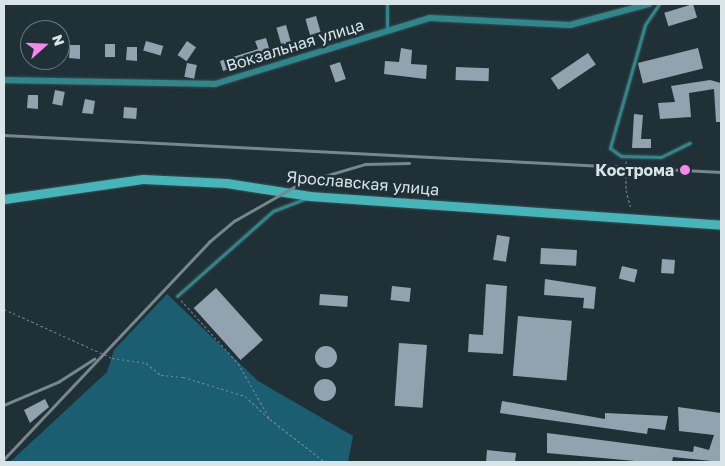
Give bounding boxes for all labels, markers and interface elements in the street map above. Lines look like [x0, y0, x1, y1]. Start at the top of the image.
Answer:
street label: Вокзальная улица [224, 15, 366, 75]
north arrow [20, 20, 70, 70]
text: N [49, 32, 68, 48]
place label: Кострома [595, 160, 674, 180]
marker: Кострома [678, 163, 692, 177]
street label: Ярославская улица [286, 167, 440, 199]

